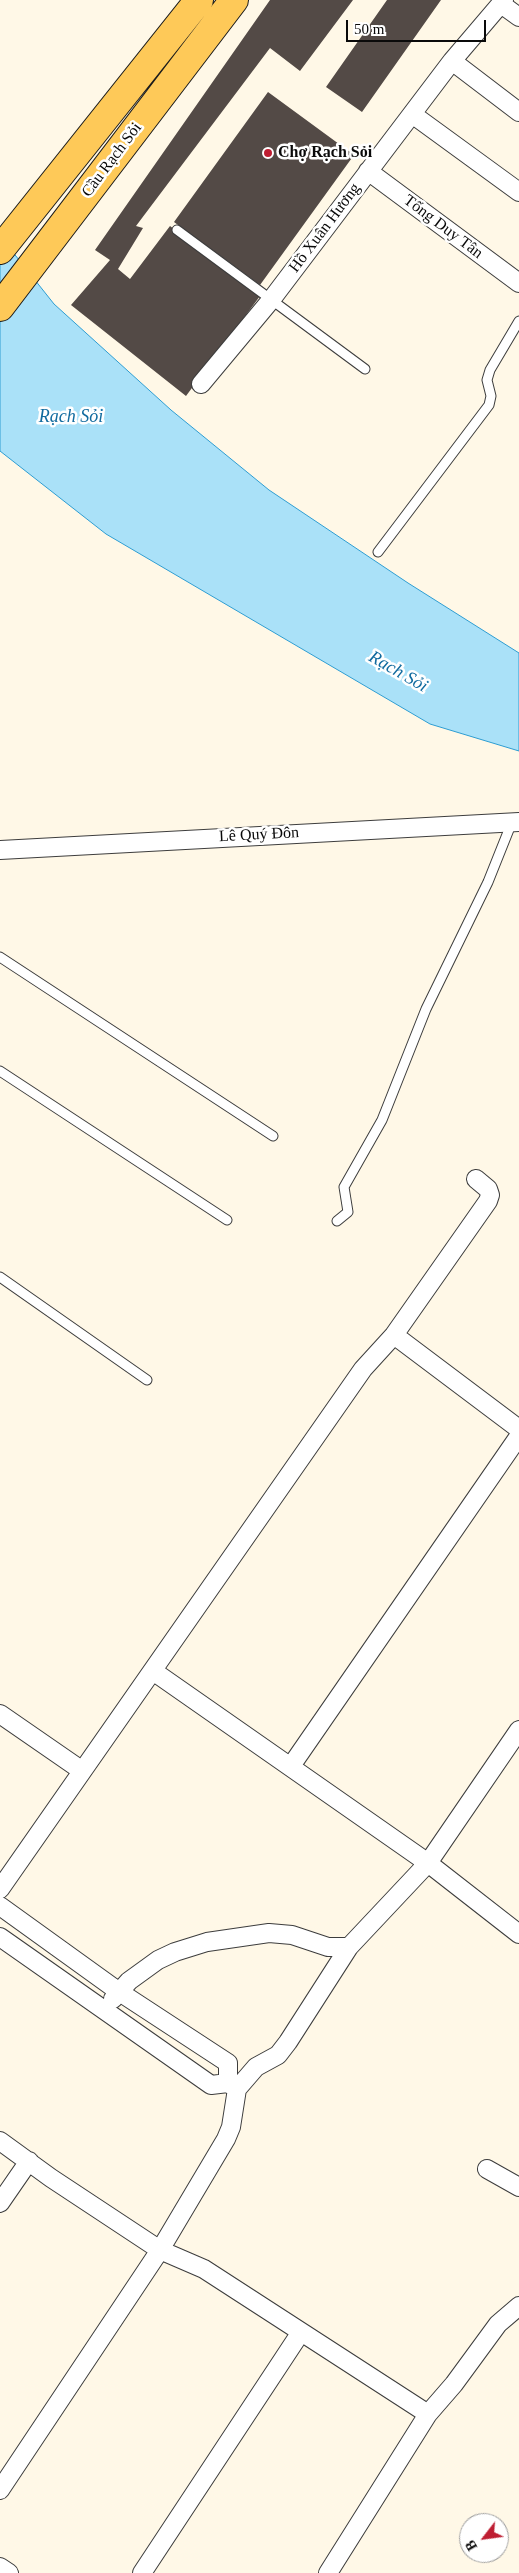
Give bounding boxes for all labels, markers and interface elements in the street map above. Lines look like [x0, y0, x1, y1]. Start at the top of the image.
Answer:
scale bar [349, 10, 489, 42]
text: 50 m [354, 21, 384, 37]
street label: Cầu Rạch Sỏi [78, 119, 146, 201]
place label: Chợ Rạch Sỏi [278, 143, 372, 163]
marker: Chợ Rạch Sỏi [262, 147, 274, 159]
street label: Hồ Xuân Hương [285, 180, 365, 276]
street label: Tống Duy Tân [400, 191, 486, 263]
water label: Rạch Sỏi [39, 406, 103, 428]
water label: Rạch Sỏi [365, 647, 431, 697]
street label: Lê Quý Đôn [219, 823, 299, 847]
north arrow [459, 2513, 509, 2563]
text: B [463, 2537, 480, 2553]

